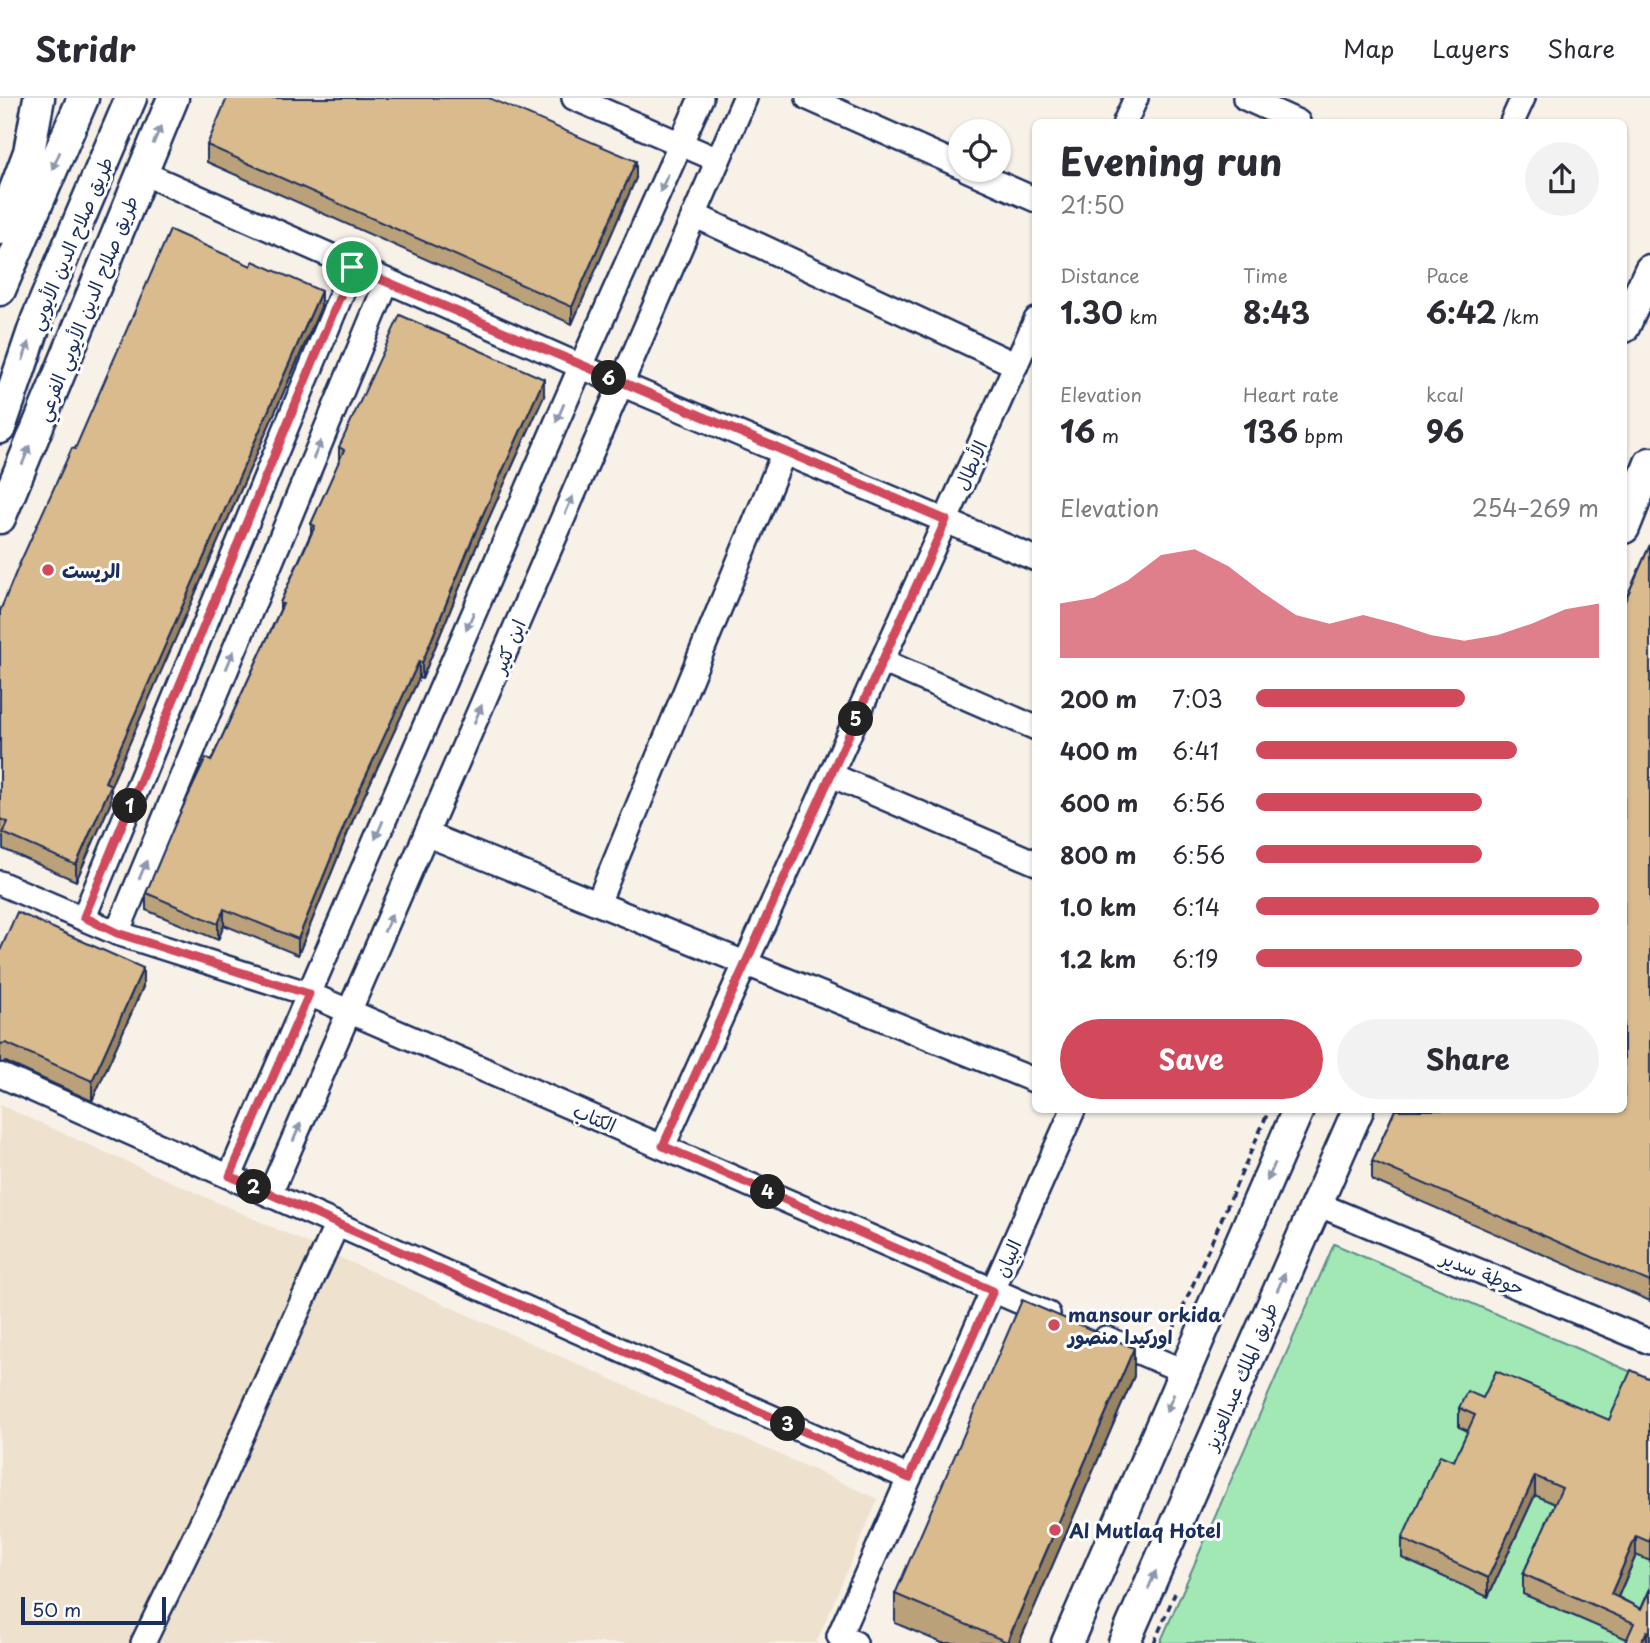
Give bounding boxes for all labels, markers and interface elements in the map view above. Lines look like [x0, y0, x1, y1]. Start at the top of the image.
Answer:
text: Stridr [35, 23, 136, 73]
text: Map [1343, 30, 1394, 66]
text: Layers [1432, 30, 1509, 66]
text: Share [1547, 30, 1615, 66]
map controls [948, 119, 1011, 182]
button: locate [948, 119, 1011, 182]
one-way arrow [151, 125, 163, 145]
text: Evening run [1060, 132, 1282, 189]
button: share [1525, 142, 1599, 216]
one-way arrow [50, 150, 61, 171]
street label: طريق صلاح الدين الأيوبي [21, 152, 123, 336]
one-way arrow [658, 173, 670, 193]
text: 21:50 [1060, 187, 1125, 222]
street label: طريق صلاح الدين الأيوبي الفرعي [28, 191, 148, 426]
pin [322, 237, 382, 297]
icon: arrive [333, 248, 371, 286]
text: Distance [1060, 261, 1140, 289]
text: Time [1243, 261, 1288, 289]
text: Pace [1426, 261, 1469, 289]
text: 1.30 [1060, 289, 1123, 334]
text: 8:43 [1243, 289, 1310, 334]
text: 6:42 [1426, 289, 1497, 334]
text: km [1123, 302, 1158, 330]
text: /km [1497, 302, 1539, 330]
one-way arrow [21, 340, 32, 361]
pin: 6 [592, 360, 626, 396]
text: 6 [602, 363, 615, 391]
text: Elevation [1060, 380, 1142, 408]
text: Heart rate [1243, 380, 1339, 408]
text: kcal [1426, 380, 1464, 408]
one-way arrow [554, 402, 565, 423]
text: 16 [1060, 408, 1095, 453]
text: 136 [1243, 408, 1298, 453]
text: 96 [1426, 408, 1464, 453]
text: m [1095, 421, 1119, 449]
text: bpm [1298, 421, 1344, 449]
street label: الأبطال [947, 436, 993, 494]
one-way arrow [312, 439, 323, 460]
one-way arrow [20, 444, 31, 465]
text: Elevation [1060, 490, 1159, 525]
text: 254–269 m [1472, 490, 1599, 525]
one-way arrow [563, 494, 574, 515]
place label: الريست [62, 556, 120, 584]
marker: الريست [40, 562, 56, 578]
one-way arrow [464, 611, 475, 632]
street label: ابن كثير [483, 615, 532, 679]
one-way arrow [224, 650, 236, 670]
text: 200 m [1060, 681, 1137, 716]
text: 7:03 [1172, 681, 1223, 716]
pin: 5 [838, 702, 874, 736]
one-way arrow [472, 704, 484, 724]
text: 5 [849, 704, 862, 732]
text: 400 m [1060, 733, 1138, 768]
text: 6:41 [1172, 733, 1219, 768]
text: 600 m [1060, 785, 1138, 820]
text: 6:56 [1172, 785, 1225, 820]
pin: 1 [113, 788, 148, 824]
text: 1 [125, 791, 134, 819]
one-way arrow [374, 820, 385, 841]
text: 800 m [1060, 837, 1137, 872]
text: 6:56 [1172, 837, 1225, 872]
one-way arrow [137, 860, 149, 880]
text: 1.0 km [1060, 889, 1137, 924]
text: 6:14 [1172, 889, 1220, 924]
one-way arrow [383, 912, 394, 933]
text: 1.2 km [1060, 941, 1136, 976]
text: 6:19 [1172, 941, 1218, 976]
button: Save [1060, 1019, 1323, 1099]
button: Share [1337, 1019, 1599, 1099]
street label: الكتاب [569, 1095, 621, 1139]
one-way arrow [292, 1121, 303, 1142]
one-way arrow [1265, 1162, 1277, 1182]
pin: 2 [236, 1170, 272, 1204]
text: 2 [247, 1172, 260, 1200]
pin: 4 [750, 1174, 786, 1210]
text: 4 [761, 1177, 774, 1205]
street label: البيان [986, 1235, 1028, 1281]
street label: حوطة سدير [1435, 1242, 1529, 1301]
one-way arrow [1275, 1272, 1287, 1292]
street label: طريق الملك عبدالعزيز [1195, 1298, 1284, 1456]
place label: mansour orkida اوركيدا منصور [1066, 1300, 1221, 1350]
marker: mansour orkida اوركيدا منصور [1046, 1317, 1062, 1333]
one-way arrow [1164, 1393, 1176, 1413]
pin: 3 [770, 1406, 806, 1442]
text: 3 [781, 1409, 794, 1437]
place label: Al Mutlaq Hotel [1068, 1516, 1221, 1544]
marker: Al Mutlaq Hotel [1047, 1522, 1063, 1538]
one-way arrow [1147, 1570, 1158, 1591]
scale bar [21, 1594, 166, 1626]
text: 50 m [32, 1595, 81, 1623]

